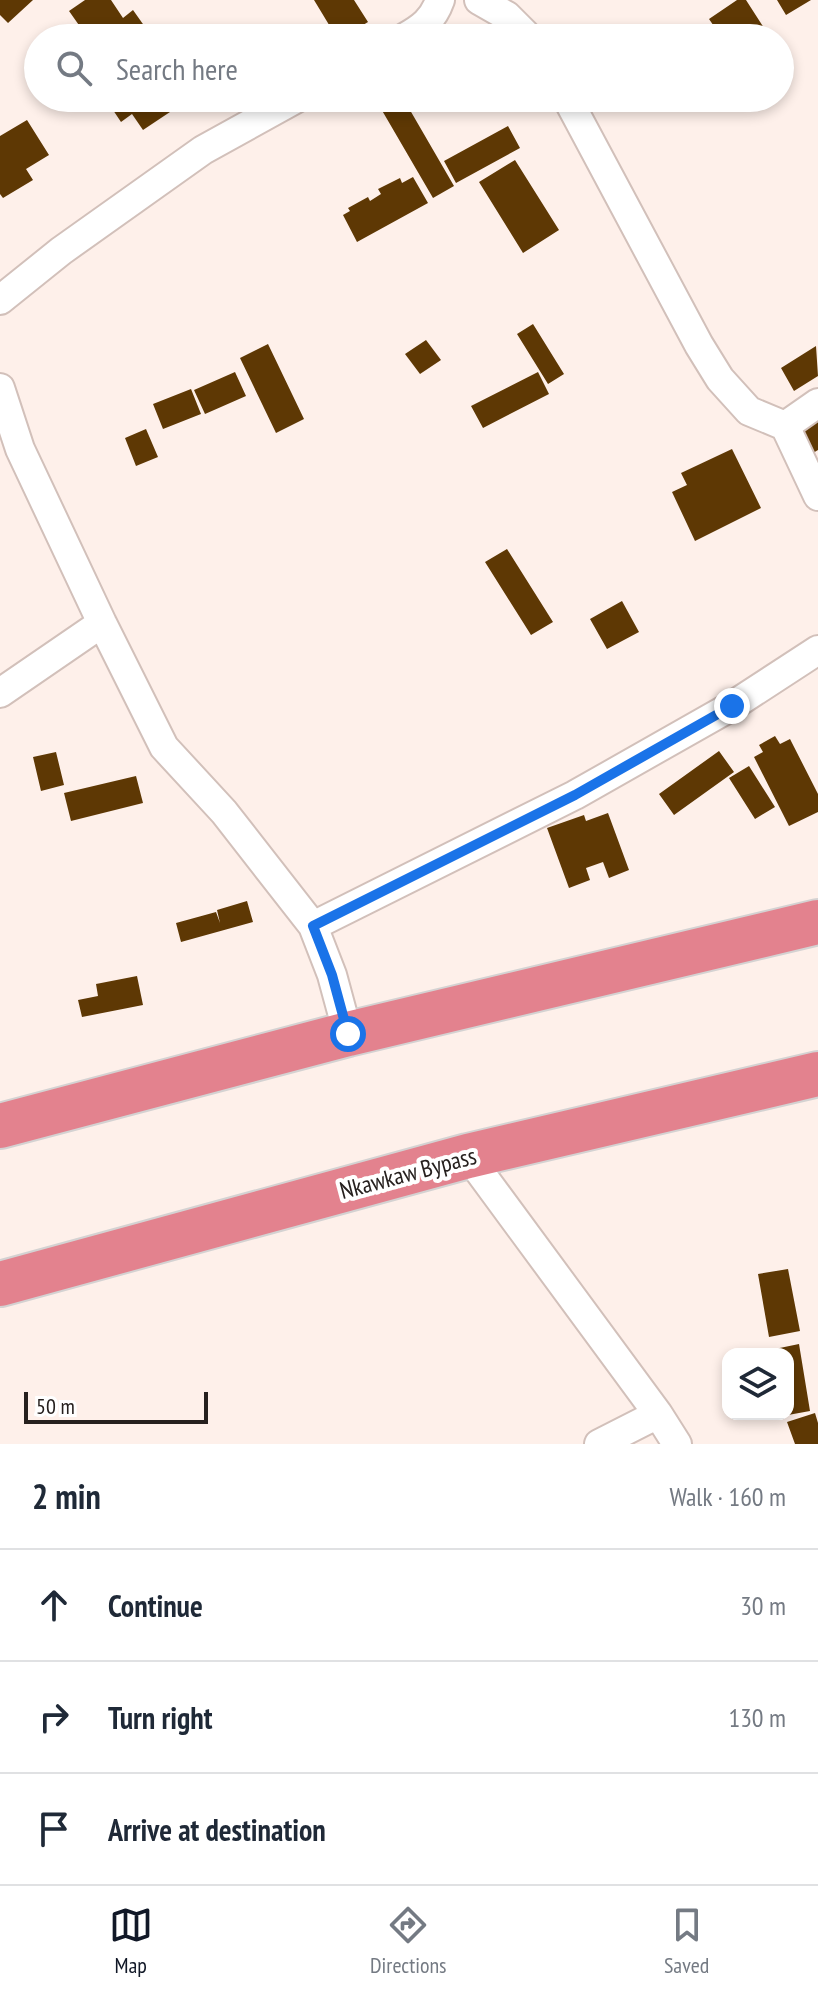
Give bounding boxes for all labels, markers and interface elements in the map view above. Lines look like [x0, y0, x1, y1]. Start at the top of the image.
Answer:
search box [24, 24, 794, 112]
icon: search [52, 46, 96, 90]
text: Search here [116, 49, 238, 88]
route end [714, 688, 750, 724]
route start [330, 1016, 366, 1052]
street label: Nkawkaw Bypass [336, 1140, 480, 1206]
map controls [722, 1348, 794, 1420]
button: layers [722, 1348, 794, 1420]
scale bar [24, 1388, 208, 1424]
text: 50 m [36, 1392, 75, 1420]
text: 2 min [32, 1474, 101, 1518]
text: Walk · 160 m [669, 1480, 786, 1513]
icon: ahead [32, 1583, 76, 1627]
text: Continue [108, 1586, 203, 1625]
text: 30 m [740, 1589, 786, 1622]
icon: right [32, 1695, 76, 1739]
text: Turn right [108, 1698, 212, 1737]
text: 130 m [728, 1701, 786, 1734]
icon: arrive [32, 1807, 76, 1851]
text: Arrive at destination [108, 1810, 326, 1849]
tab: Map [109, 1903, 153, 1979]
tab: Directions [370, 1903, 447, 1979]
tab: Saved [664, 1903, 709, 1979]

